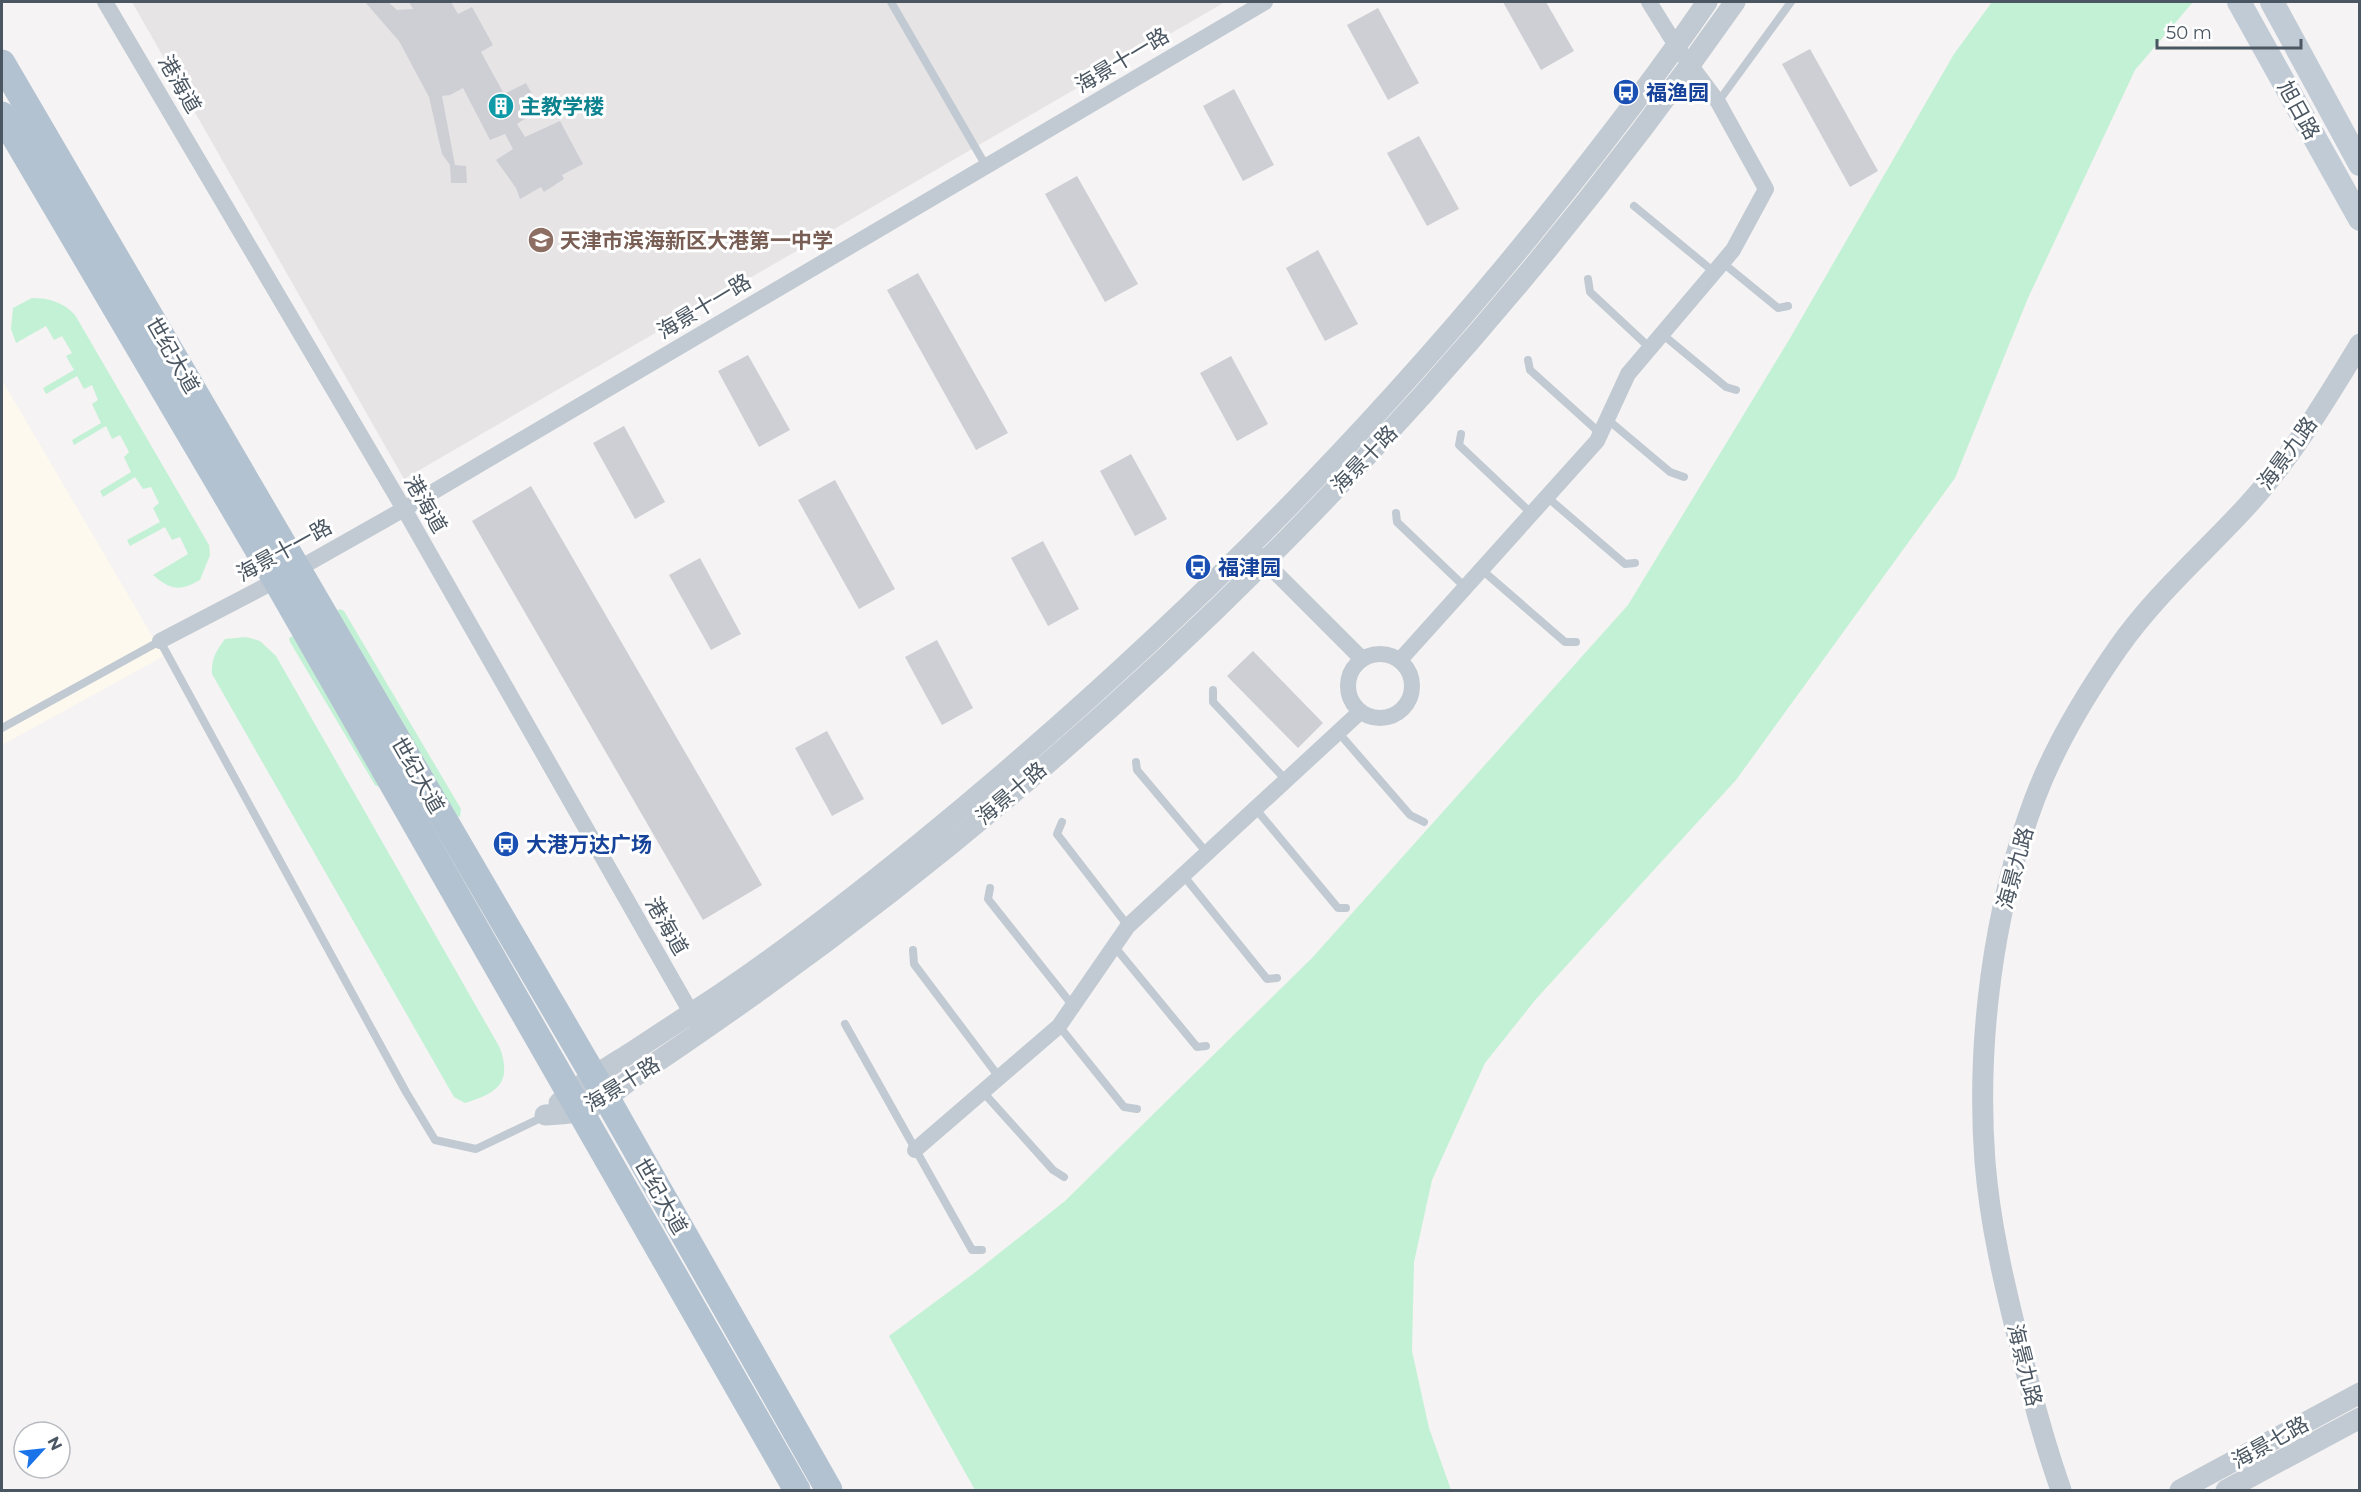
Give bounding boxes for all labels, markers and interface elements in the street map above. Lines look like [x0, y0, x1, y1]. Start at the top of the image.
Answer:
scale bar [2157, 12, 2301, 50]
street label: 海景十一路 [1071, 22, 1173, 98]
text: 50 m [2166, 22, 2212, 44]
street label: 港海道 [153, 50, 207, 118]
street label: 旭日路 [2273, 76, 2325, 144]
bus stop icon: 福渔园 [1611, 77, 1641, 107]
place label: 福渔园 [1646, 80, 1709, 105]
building icon: 主教学楼 [486, 91, 516, 121]
place label: 主教学楼 [520, 94, 604, 119]
school or university icon: 天津市滨海新区大港第一中学 [526, 225, 556, 255]
place label: 天津市滨海新区大港第一中学 [560, 228, 833, 253]
street label: 海景十一路 [653, 268, 755, 344]
street label: 世纪大道 [141, 312, 205, 398]
street label: 海景九路 [2252, 412, 2322, 494]
street label: 海景十路 [1326, 420, 1402, 498]
street label: 港海道 [399, 470, 453, 538]
street label: 海景十一路 [232, 514, 336, 586]
bus stop icon: 福津园 [1183, 552, 1213, 582]
place label: 福津园 [1218, 555, 1281, 580]
street label: 世纪大道 [386, 732, 450, 818]
street label: 海景十路 [971, 756, 1051, 830]
street label: 海景九路 [1992, 824, 2038, 912]
bus stop icon: 大港万达广场 [491, 829, 521, 859]
place label: 大港万达广场 [526, 832, 652, 857]
street label: 港海道 [640, 892, 694, 960]
street label: 海景十路 [580, 1051, 664, 1117]
street label: 世纪大道 [629, 1153, 693, 1239]
street label: 海景九路 [2003, 1321, 2047, 1409]
street label: 海景七路 [2227, 1411, 2313, 1473]
north arrow [12, 1420, 72, 1480]
text: N [44, 1433, 66, 1453]

